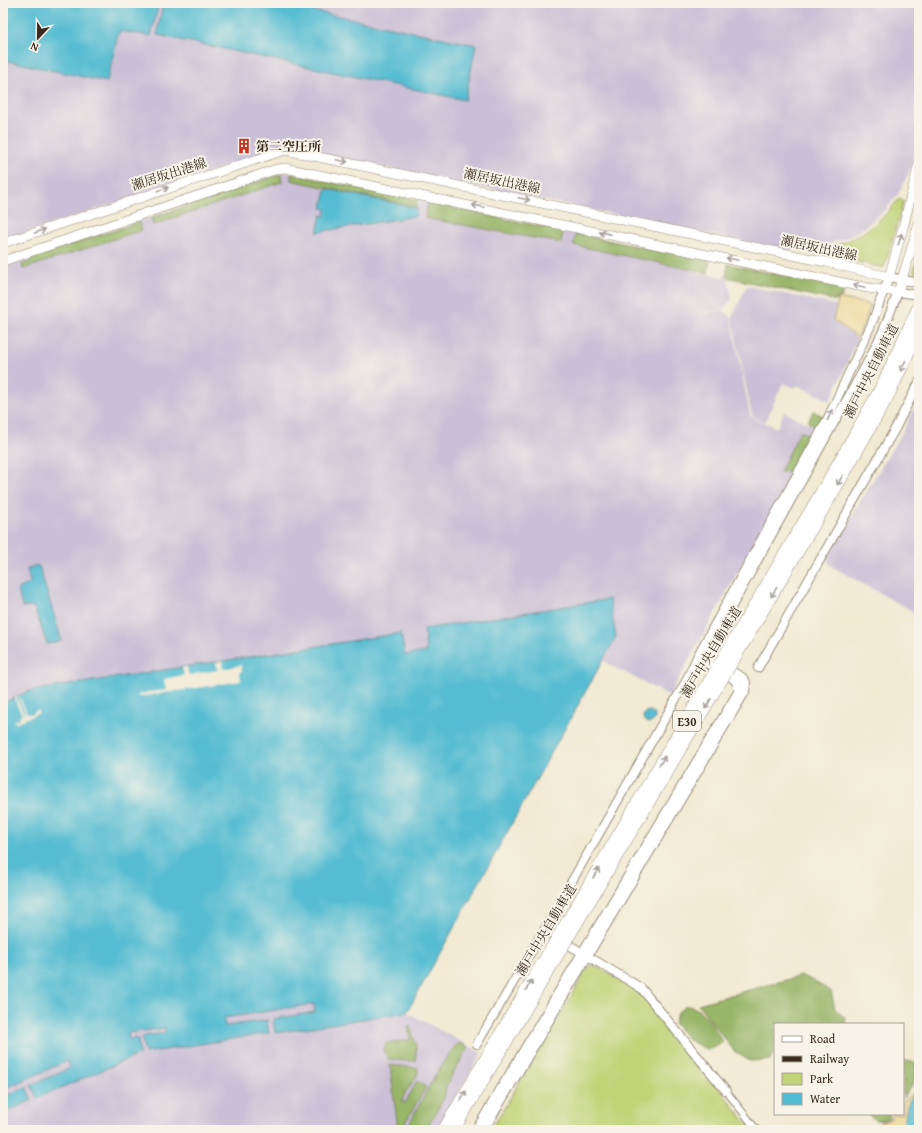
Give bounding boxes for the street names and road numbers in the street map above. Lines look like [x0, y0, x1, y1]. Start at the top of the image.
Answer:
street label: 瀬居坂出港線 [129, 153, 209, 195]
street label: 瀬居坂出港線 [462, 164, 542, 198]
street label: 瀬居坂出港線 [779, 231, 859, 265]
street label: 瀬戸中央自動車道 [839, 320, 903, 422]
street label: 瀬戸中央自動車道 [676, 603, 746, 701]
road number: E30 [673, 711, 701, 731]
street label: 瀬戸中央自動車道 [511, 881, 581, 979]

